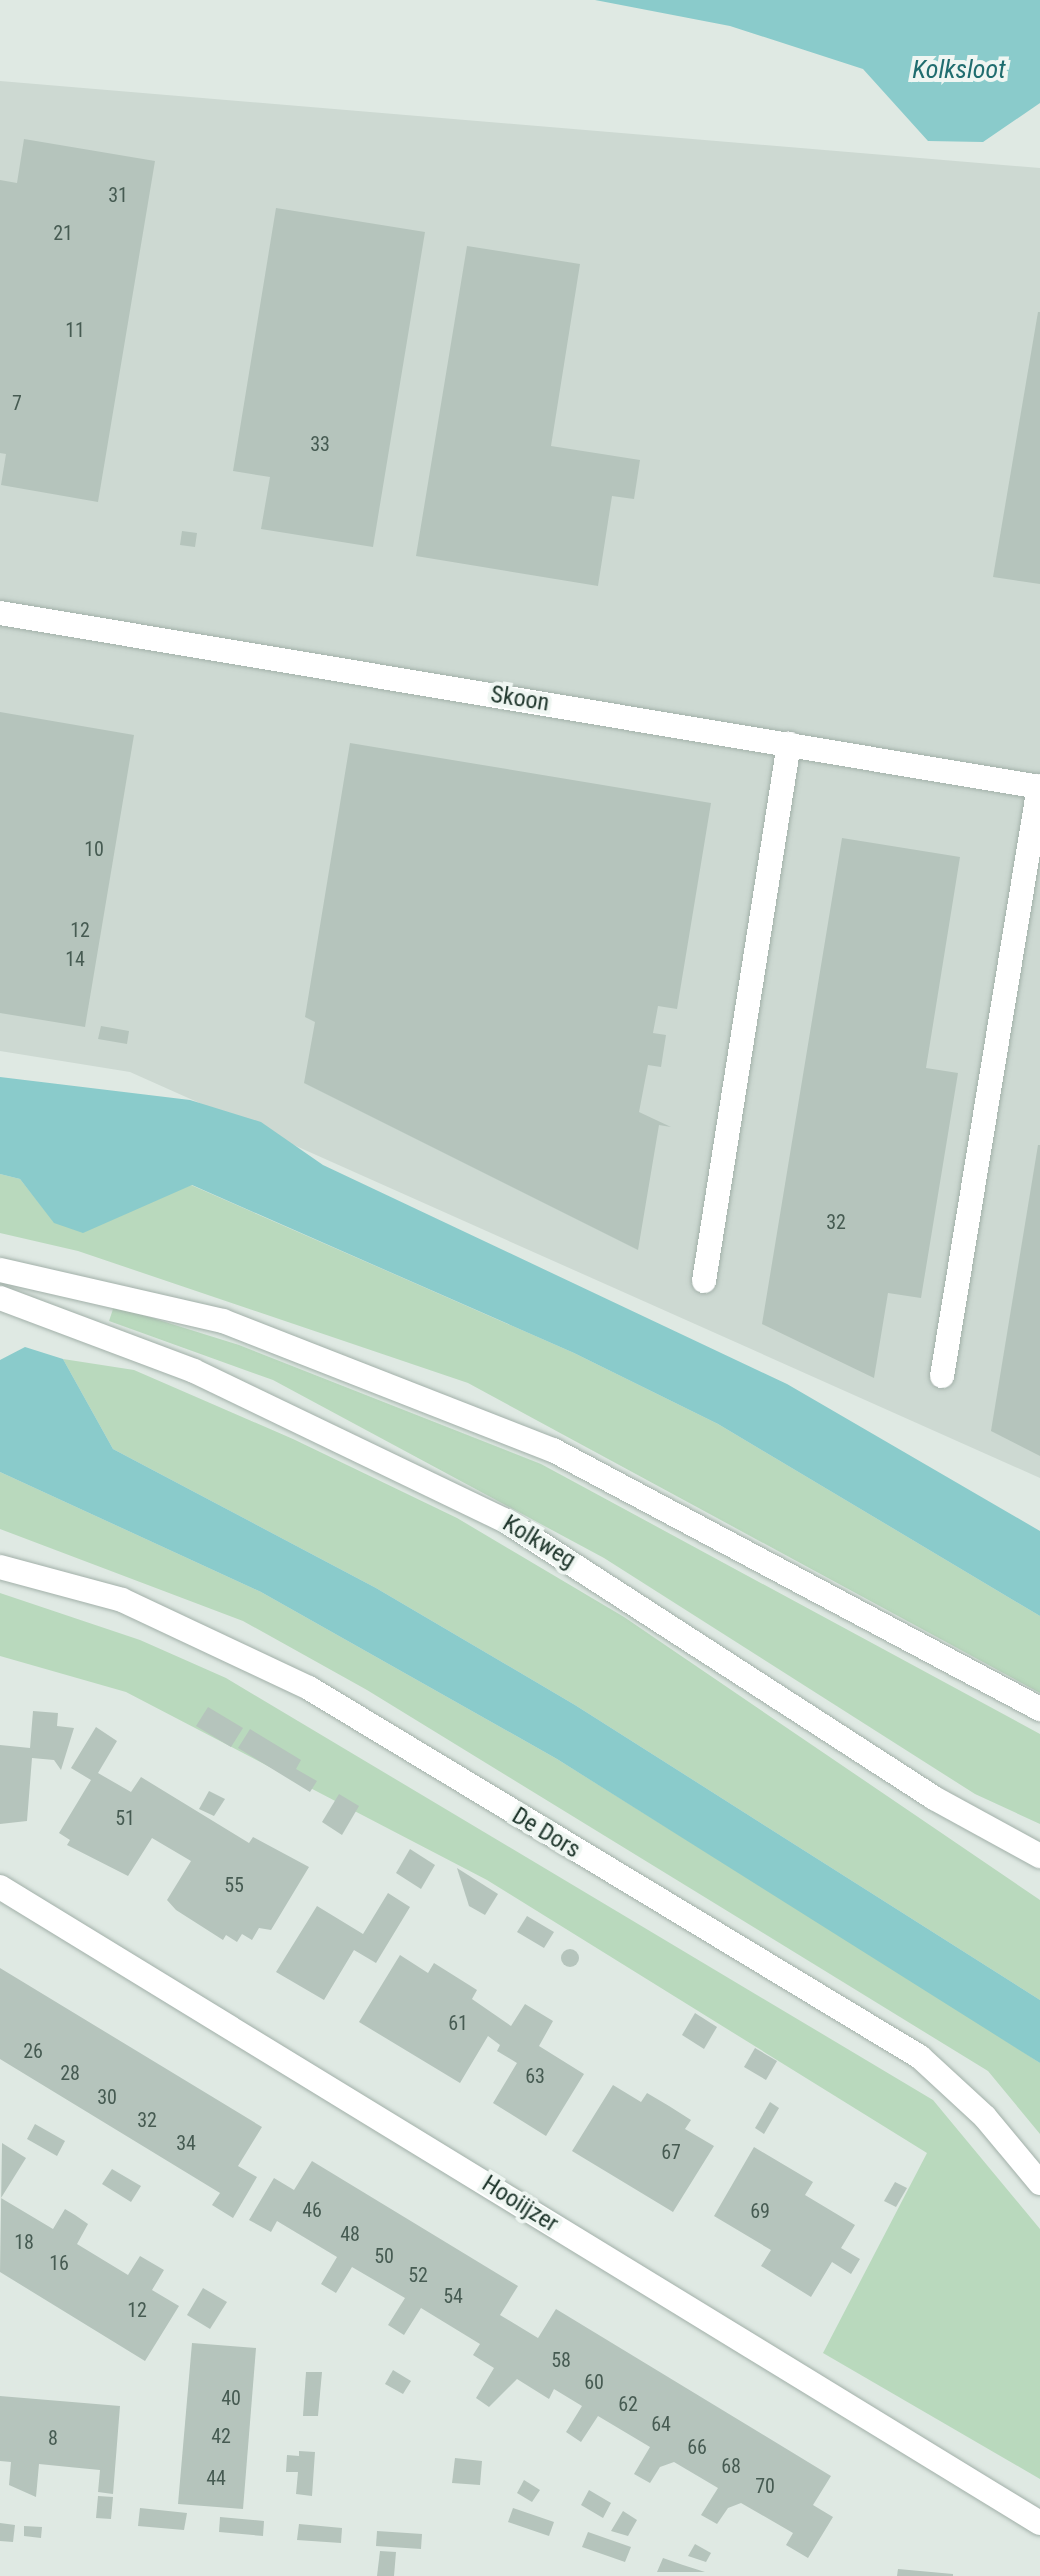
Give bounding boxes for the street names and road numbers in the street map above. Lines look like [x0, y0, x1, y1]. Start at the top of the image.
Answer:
street label: Skoon [489, 680, 551, 718]
street label: Kolkweg [497, 1509, 581, 1575]
street label: De Dors [507, 1801, 585, 1865]
street label: Hooiijzer [477, 2169, 563, 2239]

